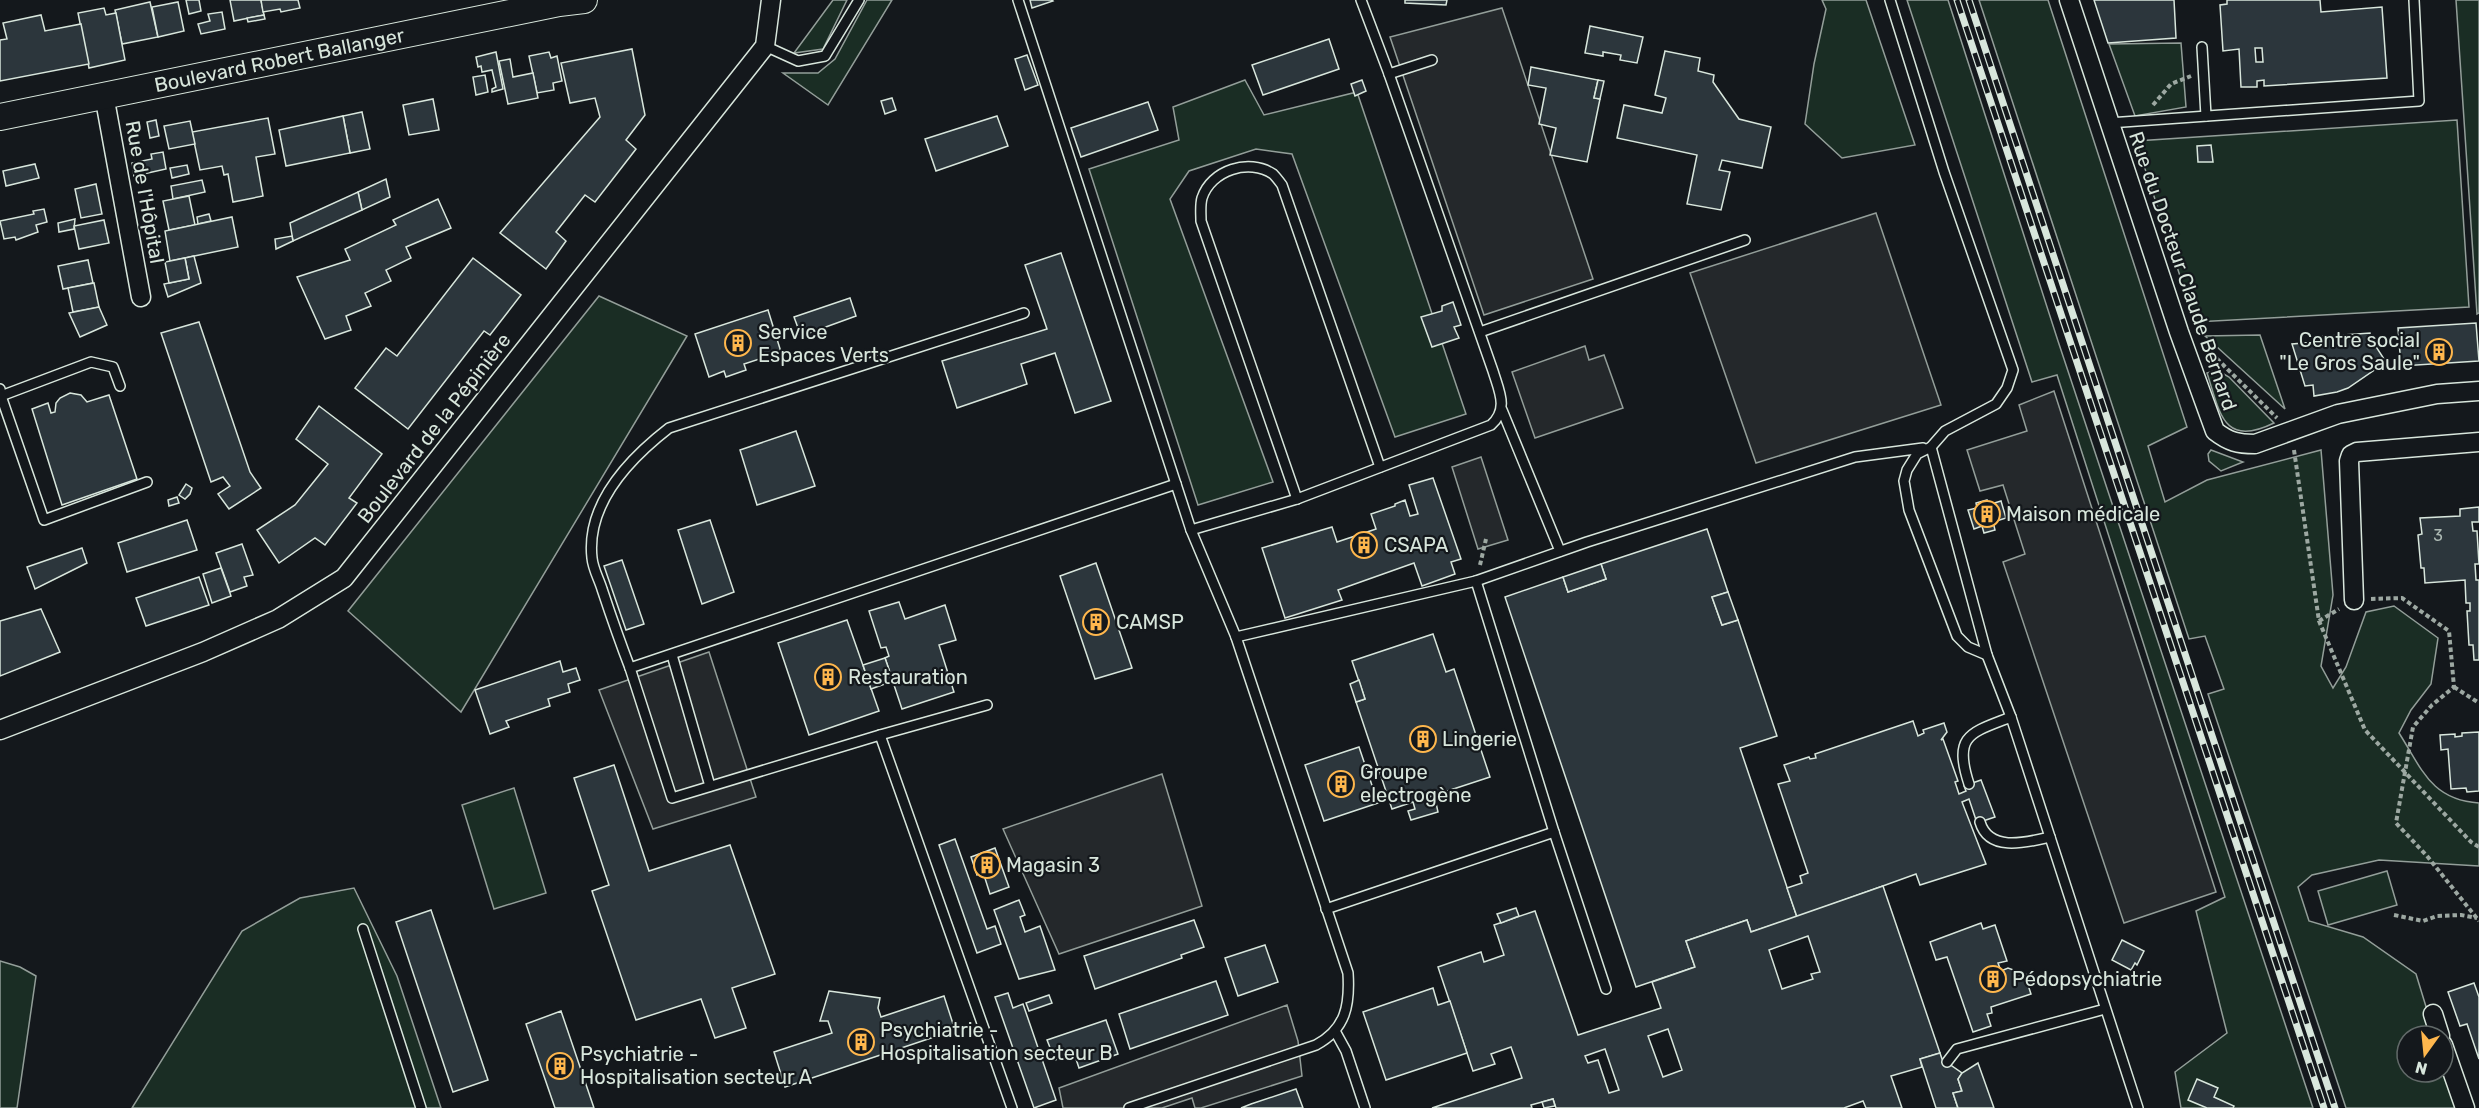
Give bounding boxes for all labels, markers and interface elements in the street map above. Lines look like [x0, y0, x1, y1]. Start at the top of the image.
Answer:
street label: Boulevard Robert Ballanger [152, 23, 407, 97]
street label: Rue de l'Hôpital [121, 119, 169, 265]
street label: Rue du Docteur Claude Bernard [2124, 128, 2242, 414]
place label: Service Espaces Verts [758, 320, 889, 367]
street label: Boulevard de la Pépinière [352, 328, 516, 528]
building icon: Service Espaces Verts [723, 328, 753, 358]
place label: Centre social "Le Gros Saule" [2279, 328, 2420, 375]
building icon: Centre social "Le Gros Saule" [2424, 337, 2454, 367]
building icon: Maison médicale [1972, 499, 2002, 529]
place label: Maison médicale [2006, 502, 2160, 526]
house number: 3 [2433, 526, 2443, 545]
building icon: CSAPA [1349, 530, 1379, 560]
place label: CSAPA [1384, 533, 1448, 557]
building icon: CAMSP [1081, 607, 1111, 637]
place label: CAMSP [1116, 610, 1184, 634]
building icon: Restauration [813, 662, 843, 692]
place label: Restauration [848, 665, 968, 689]
building icon: Lingerie [1408, 724, 1438, 754]
place label: Lingerie [1442, 727, 1517, 751]
place label: Groupe electrogène [1360, 760, 1471, 807]
building icon: Groupe electrogène [1326, 769, 1356, 799]
building icon: Magasin 3 [972, 850, 1002, 880]
place label: Magasin 3 [1006, 853, 1100, 877]
building icon: Pédopsychiatrie [1978, 964, 2008, 994]
place label: Pédopsychiatrie [2012, 967, 2162, 991]
place label: Psychiatrie - Hospitalisation secteur B [880, 1018, 1113, 1065]
north arrow [2395, 1024, 2455, 1084]
building icon: Psychiatrie - Hospitalisation secteur B [846, 1027, 876, 1057]
place label: Psychiatrie - Hospitalisation secteur A [580, 1042, 812, 1089]
building icon: Psychiatrie - Hospitalisation secteur A [545, 1051, 575, 1081]
text: N [2413, 1057, 2429, 1079]

